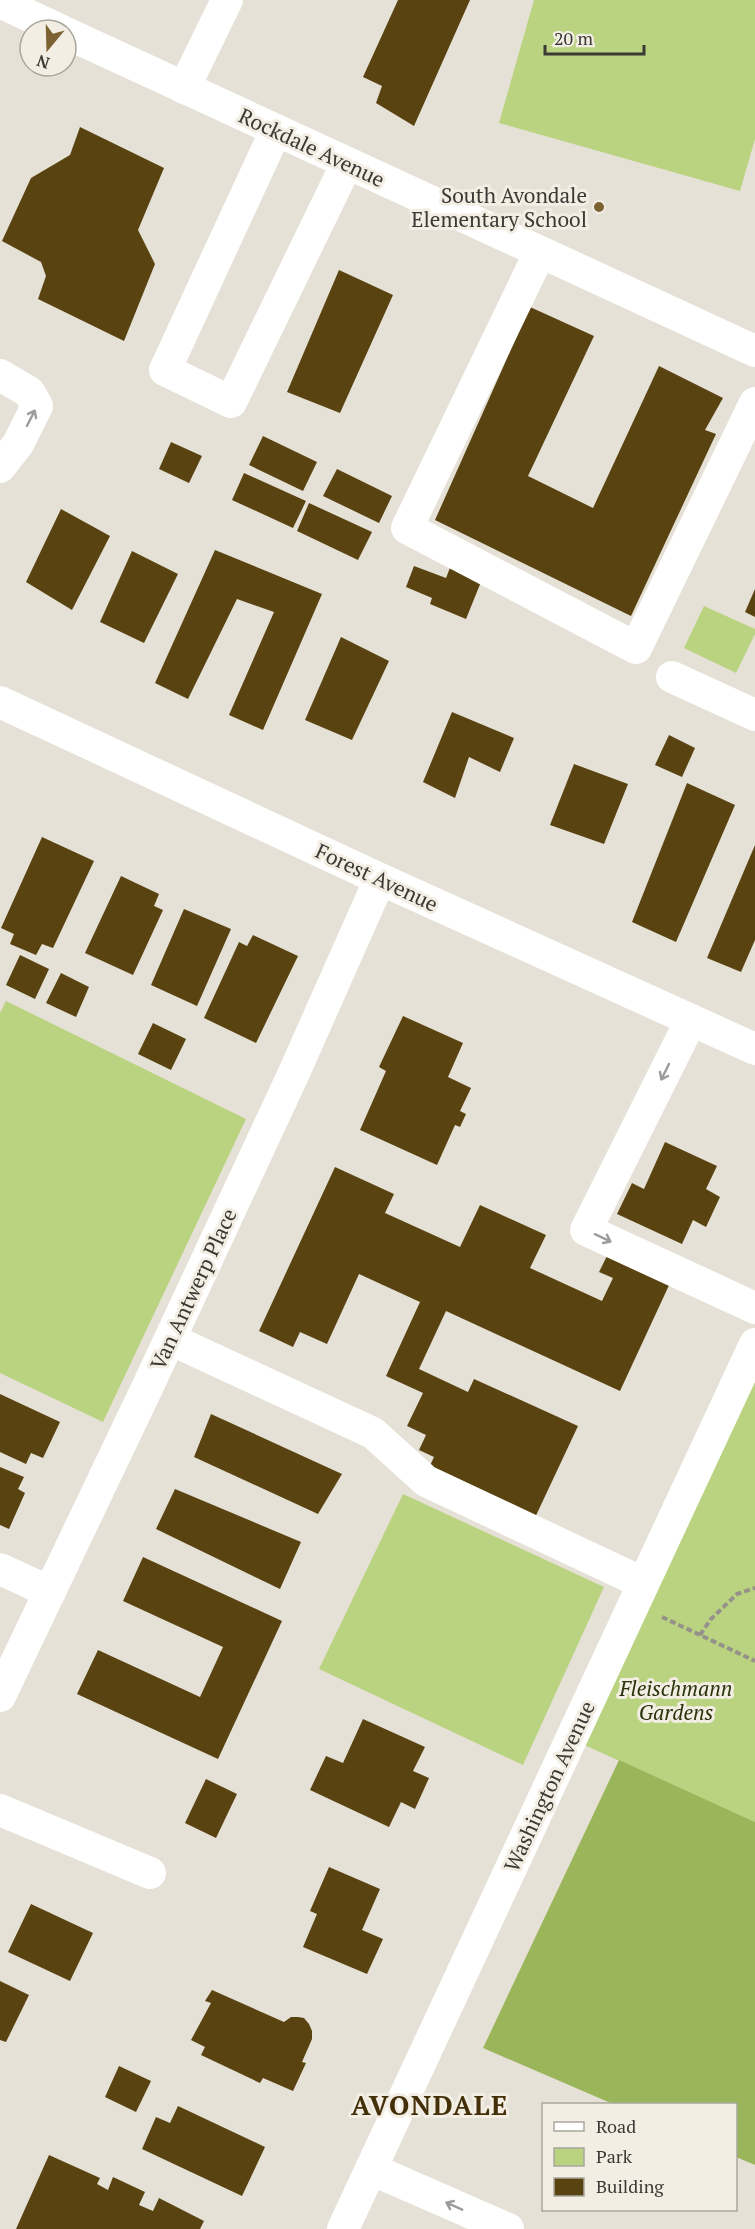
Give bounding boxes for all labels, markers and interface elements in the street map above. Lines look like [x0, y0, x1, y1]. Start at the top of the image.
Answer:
north arrow [18, 18, 78, 78]
scale bar [545, 18, 644, 56]
text: 20 m [554, 26, 594, 50]
text: N [34, 50, 52, 75]
street label: Rockdale Avenue [235, 101, 389, 193]
place label: South Avondale Elementary School [411, 181, 587, 233]
marker: South Avondale Elementary School [592, 200, 606, 214]
one-way arrow [26, 409, 38, 427]
street label: Forest Avenue [311, 836, 443, 918]
one-way arrow [659, 1063, 671, 1081]
street label: Van Antwerp Place [143, 1204, 243, 1374]
one-way arrow [594, 1233, 612, 1244]
park label: Fleischmann Gardens [619, 1674, 732, 1726]
street label: Washington Avenue [497, 1696, 601, 1876]
district label: AVONDALE [351, 2087, 509, 2123]
legend [542, 2103, 737, 2211]
text: Road [596, 2114, 636, 2138]
text: Park [596, 2144, 633, 2168]
text: Building [596, 2174, 664, 2198]
one-way arrow [445, 2199, 463, 2210]

